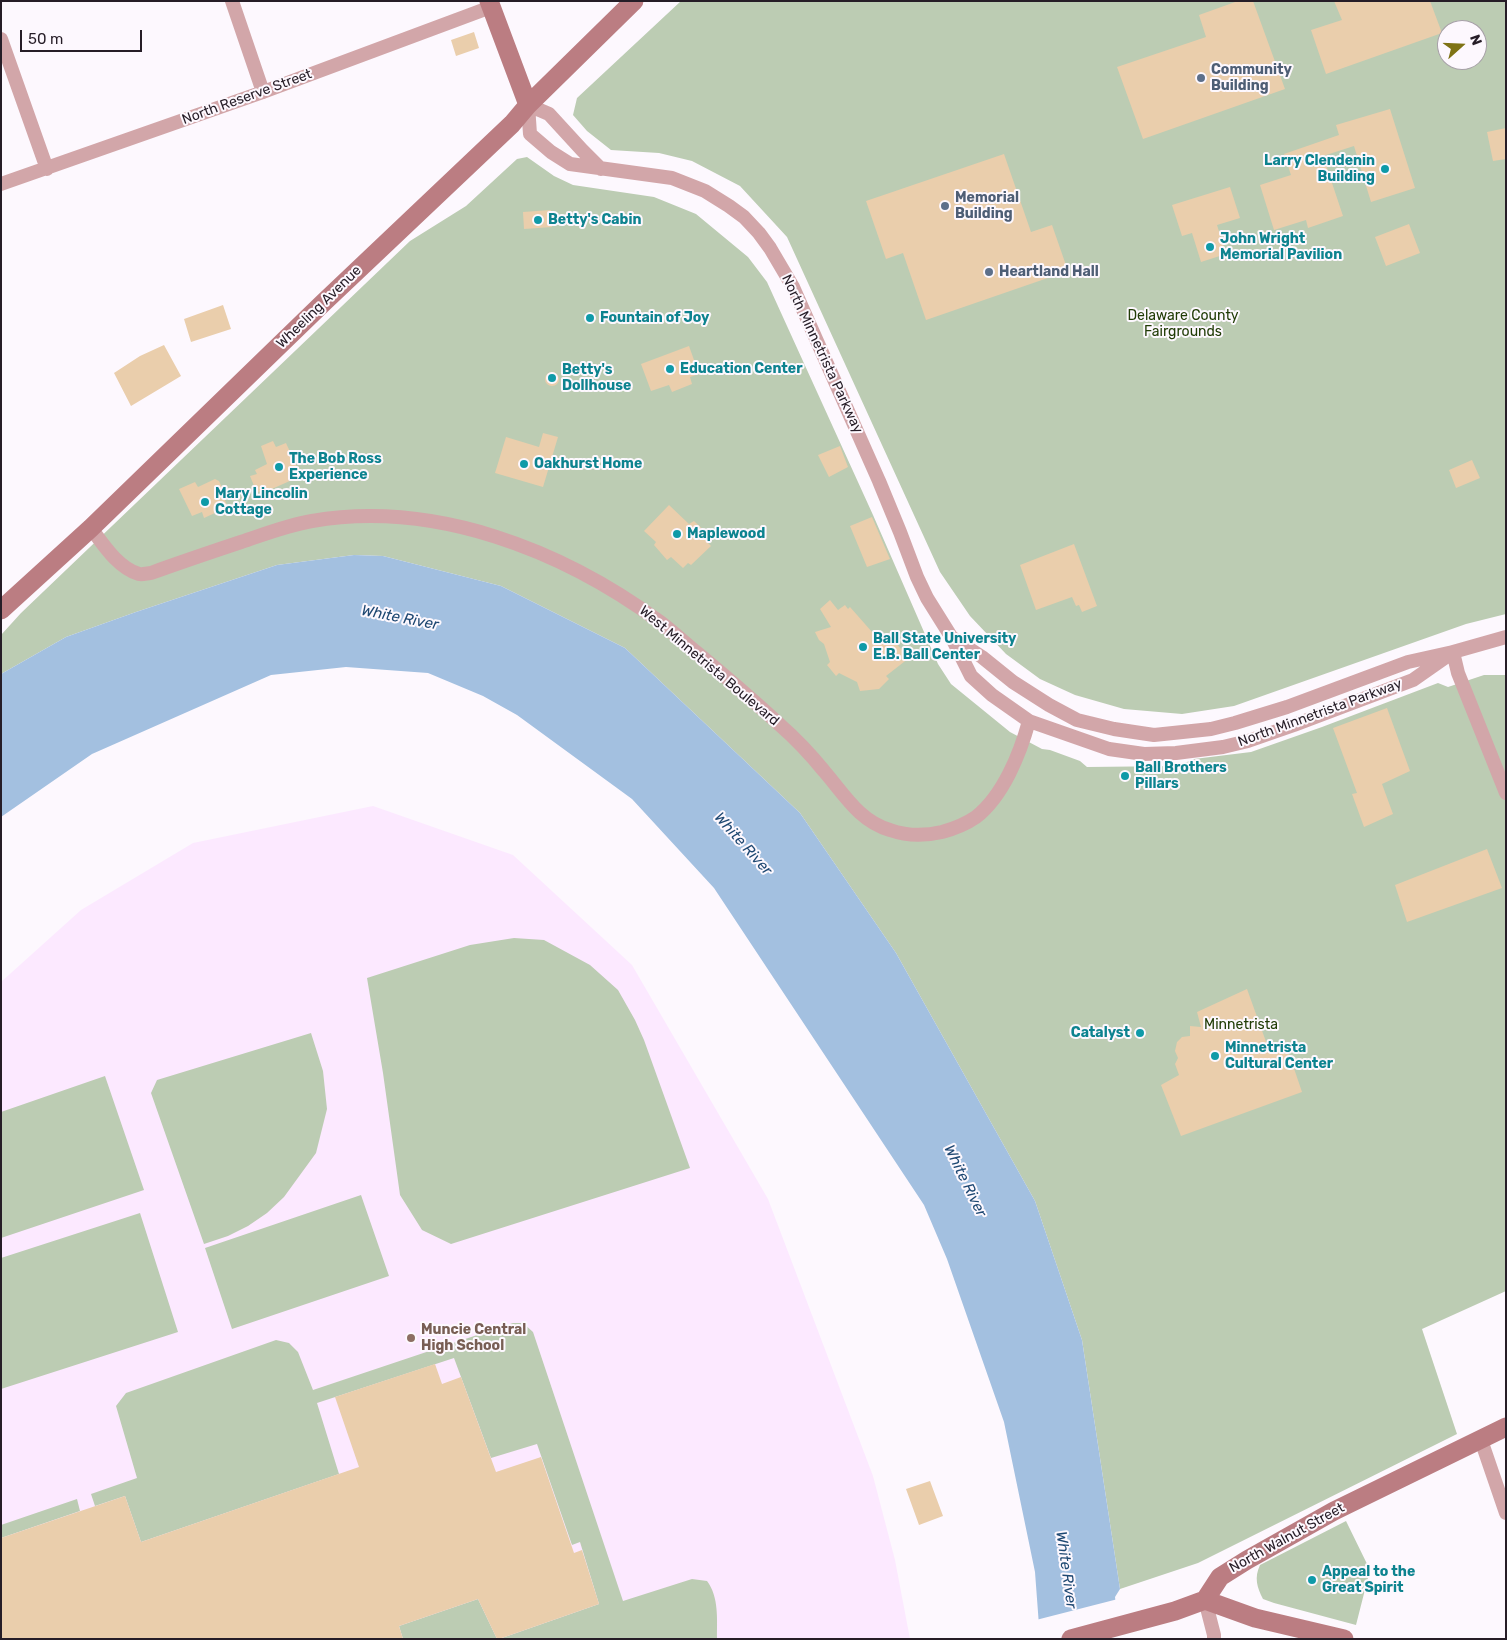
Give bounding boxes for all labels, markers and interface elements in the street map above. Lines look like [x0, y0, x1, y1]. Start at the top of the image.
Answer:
scale bar [22, 20, 145, 52]
north arrow [1437, 20, 1487, 70]
text: 50 m [28, 30, 63, 48]
text: N [1466, 32, 1485, 48]
place label: Community Building [1211, 62, 1292, 94]
street label: North Reserve Street [180, 66, 314, 128]
marker: Community Building [1195, 72, 1207, 84]
place label: Larry Clendenin Building [1264, 153, 1375, 186]
marker: Larry Clendenin Building [1379, 163, 1391, 175]
place label: Memorial Building [955, 190, 1019, 222]
marker: Memorial Building [939, 200, 951, 212]
place label: Betty's Cabin [548, 212, 641, 228]
marker: Betty's Cabin [532, 214, 544, 226]
place label: John Wright Memorial Pavilion [1220, 231, 1342, 264]
marker: John Wright Memorial Pavilion [1204, 241, 1216, 253]
street label: Wheeling Avenue [273, 262, 365, 352]
place label: Heartland Hall [999, 264, 1099, 280]
marker: Heartland Hall [983, 266, 995, 278]
street label: North Minnetrista Parkway [778, 272, 866, 436]
park label: Delaware County Fairgrounds [1127, 308, 1239, 341]
place label: Fountain of Joy [600, 310, 709, 326]
marker: Fountain of Joy [584, 312, 596, 324]
place label: Education Center [680, 361, 803, 377]
place label: Betty's Dollhouse [562, 362, 631, 394]
marker: Education Center [664, 363, 676, 375]
marker: Betty's Dollhouse [546, 372, 558, 384]
place label: The Bob Ross Experience [289, 451, 382, 484]
place label: Oakhurst Home [534, 456, 642, 472]
marker: Oakhurst Home [518, 458, 530, 470]
marker: The Bob Ross Experience [273, 461, 285, 473]
place label: Mary Lincolin Cottage [215, 486, 308, 518]
marker: Mary Lincolin Cottage [199, 496, 211, 508]
place label: Maplewood [687, 526, 765, 542]
marker: Maplewood [671, 528, 683, 540]
water label: White River [360, 602, 440, 634]
street label: West Minnetrista Boulevard [636, 603, 782, 729]
place label: Ball State University E.B. Ball Center [873, 631, 1016, 664]
marker: Ball State University E.B. Ball Center [857, 641, 869, 653]
street label: North Minnetrista Parkway [1236, 675, 1404, 751]
place label: Ball Brothers Pillars [1135, 760, 1227, 792]
marker: Ball Brothers Pillars [1119, 770, 1131, 782]
water label: White River [710, 809, 776, 879]
park label: Minnetrista [1204, 1017, 1278, 1033]
place label: Catalyst [1071, 1025, 1130, 1041]
marker: Catalyst [1134, 1027, 1146, 1039]
place label: Minnetrista Cultural Center [1225, 1040, 1333, 1072]
marker: Minnetrista Cultural Center [1209, 1050, 1221, 1062]
water label: White River [940, 1142, 990, 1220]
place label: Muncie Central High School [421, 1322, 526, 1354]
marker: Muncie Central High School [405, 1332, 417, 1344]
street label: North Walnut Street [1227, 1499, 1347, 1577]
water label: White River [1052, 1530, 1080, 1610]
place label: Appeal to the Great Spirit [1322, 1564, 1415, 1596]
marker: Appeal to the Great Spirit [1306, 1574, 1318, 1586]

